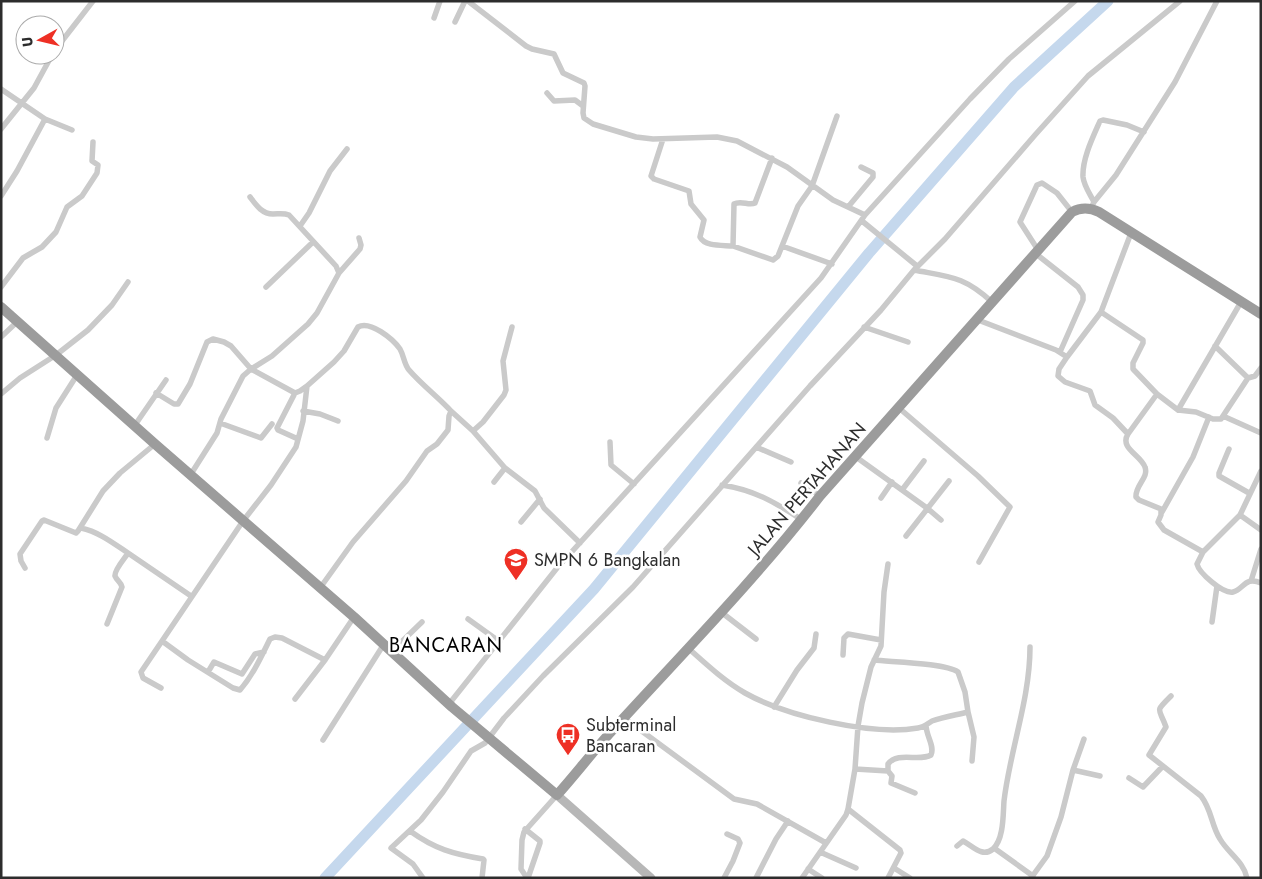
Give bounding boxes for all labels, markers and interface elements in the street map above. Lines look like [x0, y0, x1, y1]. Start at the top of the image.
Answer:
north arrow [15, 15, 65, 65]
text: U [17, 36, 38, 48]
street label: JALAN PERTAHANAN [740, 417, 872, 563]
school or university icon: SMPN 6 Bangkalan [503, 547, 529, 581]
place label: SMPN 6 Bangkalan [534, 547, 681, 573]
district label: BANCARAN [389, 631, 503, 660]
place label: Subterminal Bancaran [586, 712, 676, 759]
bus stop icon: Subterminal Bancaran [555, 722, 581, 756]

